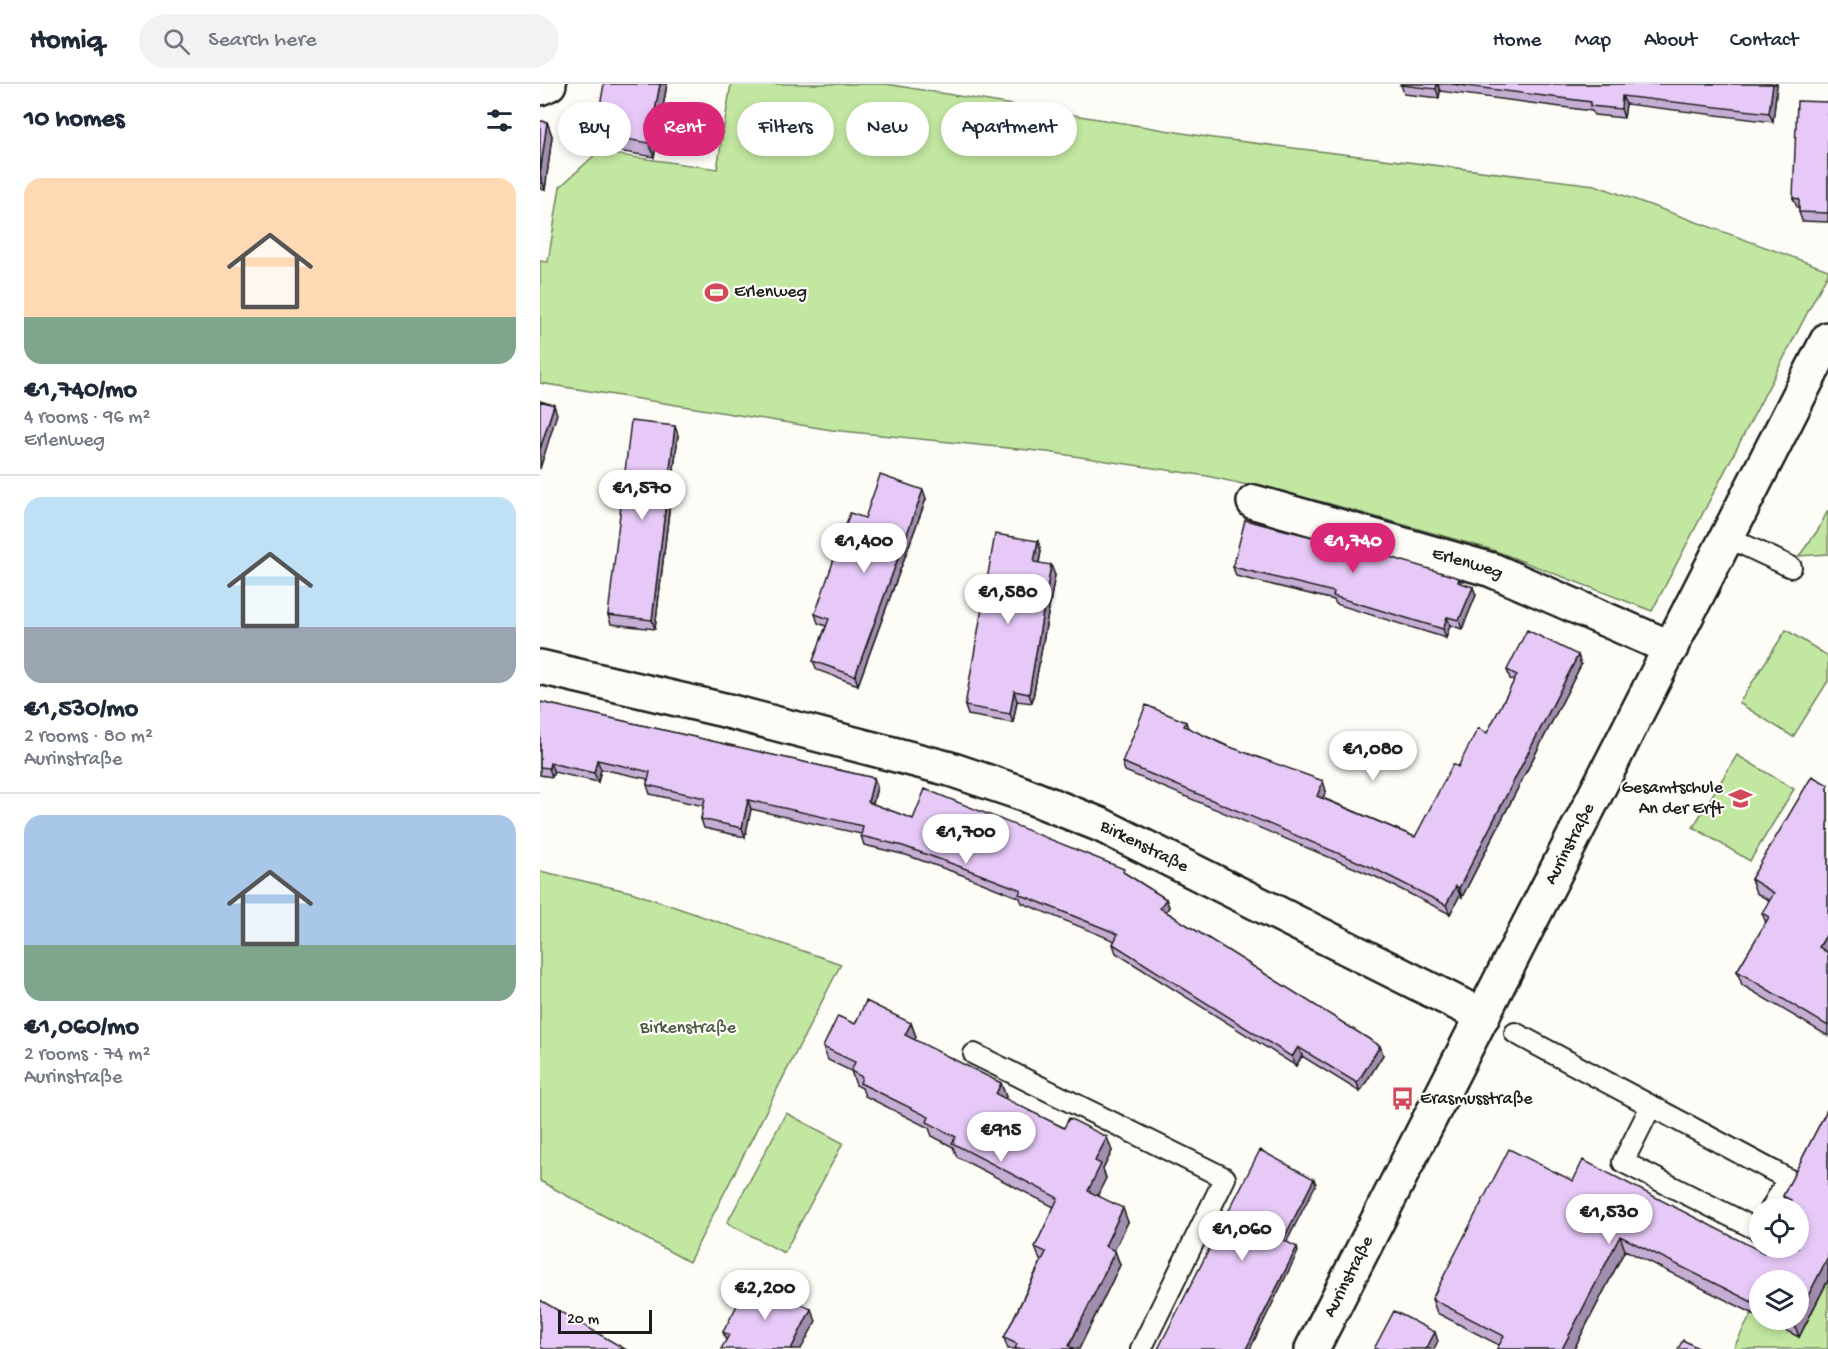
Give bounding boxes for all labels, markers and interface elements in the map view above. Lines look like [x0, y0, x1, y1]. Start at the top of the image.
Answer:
search box [139, 14, 559, 68]
text: Homiq [30, 25, 103, 58]
icon: search [160, 25, 193, 58]
text: Search here [208, 28, 317, 54]
text: Home [1493, 29, 1541, 54]
text: Map [1574, 29, 1611, 54]
text: About [1644, 29, 1697, 54]
text: Contact [1730, 29, 1798, 54]
chip: Buy [558, 102, 631, 156]
chip: Rent [643, 102, 725, 156]
chip: Filters [737, 102, 834, 156]
chip: New [846, 102, 929, 156]
chip: Apartment [941, 102, 1077, 156]
icon: filters [483, 104, 516, 137]
text: 10 homes [24, 105, 124, 136]
icon: home [216, 217, 324, 325]
sports icon: Erlenweg [703, 279, 729, 305]
place label: Erlenweg [734, 282, 807, 303]
text: €1,740/mo [24, 376, 137, 407]
text: 4 rooms · 96 m² [24, 407, 150, 430]
text: Erlenweg [24, 430, 105, 453]
pin: €1,570 [593, 470, 691, 521]
text: €1,570 [613, 478, 671, 501]
pin: €1,400 [815, 523, 913, 574]
pin: €1,740 [1304, 523, 1402, 574]
text: €1,400 [835, 531, 893, 554]
text: €1,740 [1324, 531, 1382, 554]
icon: home [216, 536, 324, 644]
street label: Erlenweg [1430, 543, 1506, 584]
pin: €1,580 [959, 574, 1057, 625]
text: €1,580 [978, 582, 1038, 605]
text: €1,530/mo [24, 695, 138, 726]
text: 2 rooms · 80 m² [24, 726, 153, 749]
pin: €1,080 [1324, 731, 1422, 782]
text: €1,080 [1343, 739, 1403, 762]
text: Aurinstraße [24, 749, 122, 772]
place label: Gesamtschule An der Erft [1621, 778, 1725, 820]
school or university icon: Gesamtschule An der Erft [1728, 785, 1754, 811]
street label: Aurinstraße [1540, 799, 1600, 888]
pin: €1,700 [917, 814, 1015, 865]
street label: Birkenstraße [1096, 815, 1193, 878]
text: €1,700 [936, 822, 996, 845]
icon: home [216, 854, 324, 962]
text: €1,060/mo [24, 1013, 139, 1044]
park label: Birkenstraße [639, 1018, 737, 1039]
text: 2 rooms · 74 m² [24, 1044, 150, 1067]
text: Aurinstraße [24, 1067, 122, 1090]
bus stop icon: Erasmusstraße [1389, 1086, 1415, 1112]
place label: Erasmusstraße [1420, 1089, 1533, 1110]
pin: €915 [965, 1112, 1037, 1163]
text: €915 [981, 1120, 1021, 1143]
pin: €1,530 [1560, 1194, 1658, 1245]
map controls [1749, 1198, 1809, 1330]
button: locate [1749, 1198, 1809, 1258]
text: €1,530 [1580, 1202, 1638, 1225]
pin: €1,060 [1193, 1211, 1291, 1262]
text: €1,060 [1212, 1219, 1272, 1242]
street label: Aurinstraße [1319, 1232, 1379, 1321]
pin: €2,200 [716, 1270, 814, 1321]
button: layers [1749, 1270, 1809, 1330]
text: €2,200 [735, 1278, 795, 1301]
scale bar [558, 1307, 652, 1334]
text: 20 m [567, 1311, 599, 1330]

